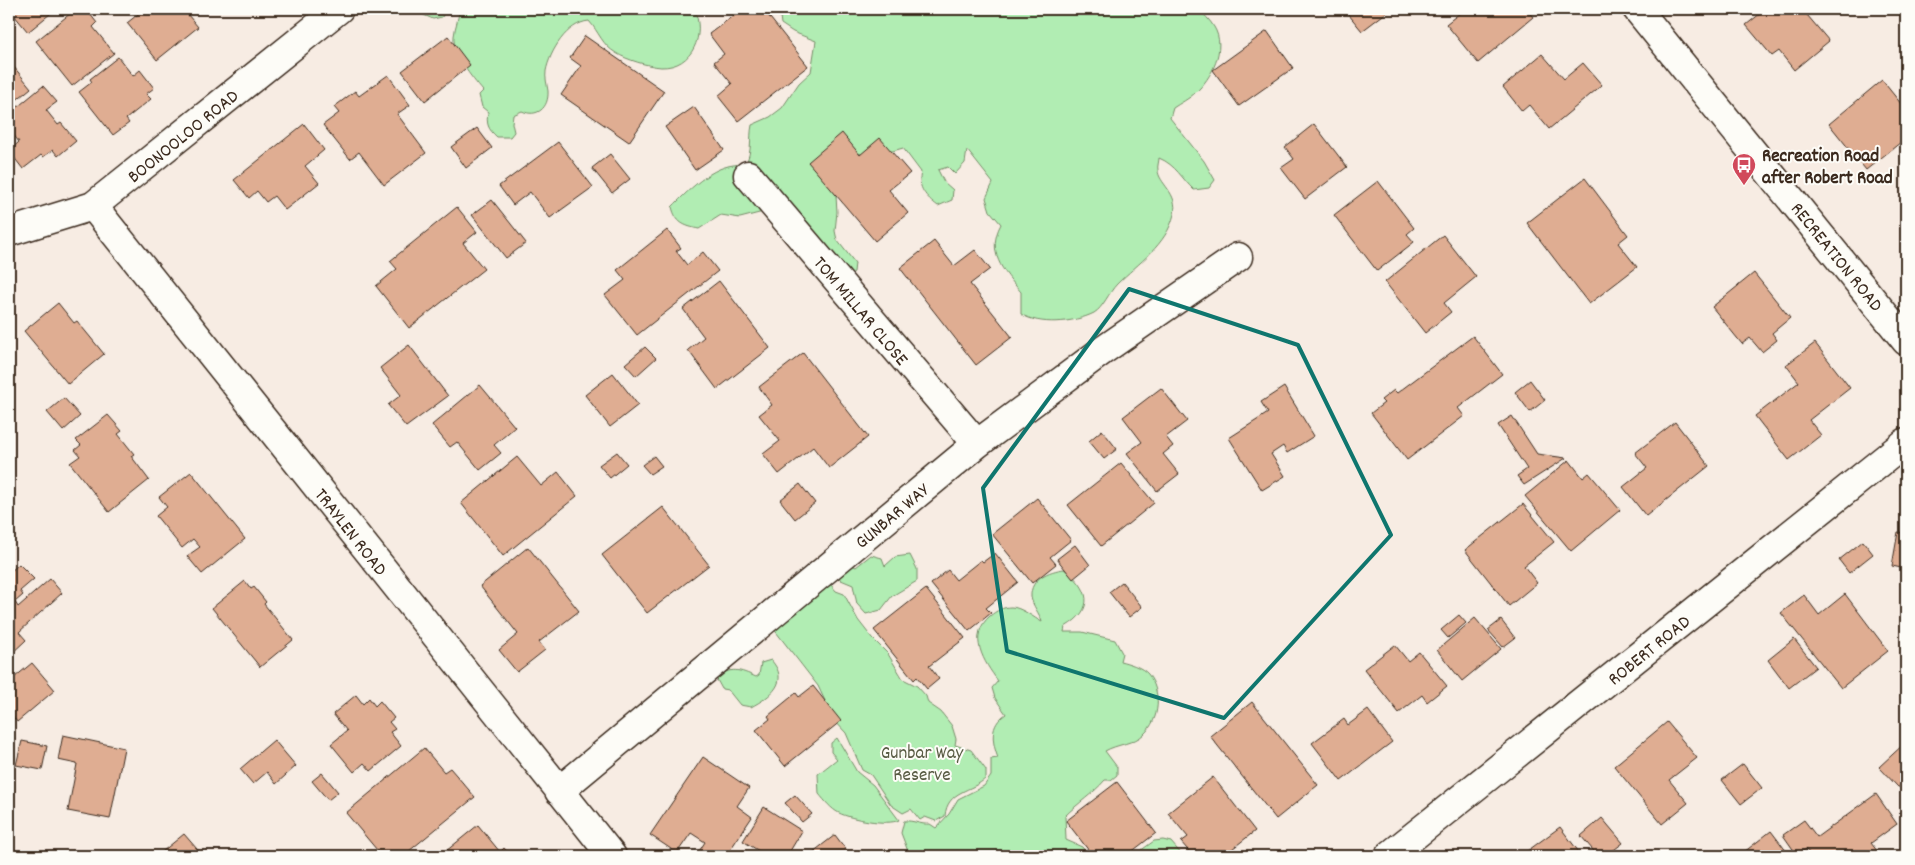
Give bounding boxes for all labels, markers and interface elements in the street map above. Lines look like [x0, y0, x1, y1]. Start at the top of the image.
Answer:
street label: BOONOOLOO ROAD [123, 84, 246, 191]
place label: Recreation Road after Robert Road [1762, 144, 1893, 193]
bus stop icon: Recreation Road after Robert Road [1731, 152, 1757, 186]
street label: RECREATION ROAD [1783, 198, 1888, 319]
street label: TOM MILLAR CLOSE [805, 252, 913, 373]
street label: GUNBAR WAY [850, 478, 937, 557]
street label: TRAYLEN ROAD [306, 484, 392, 583]
street label: ROBERT ROAD [1603, 610, 1697, 693]
park label: Gunbar Way Reserve [881, 741, 964, 790]

